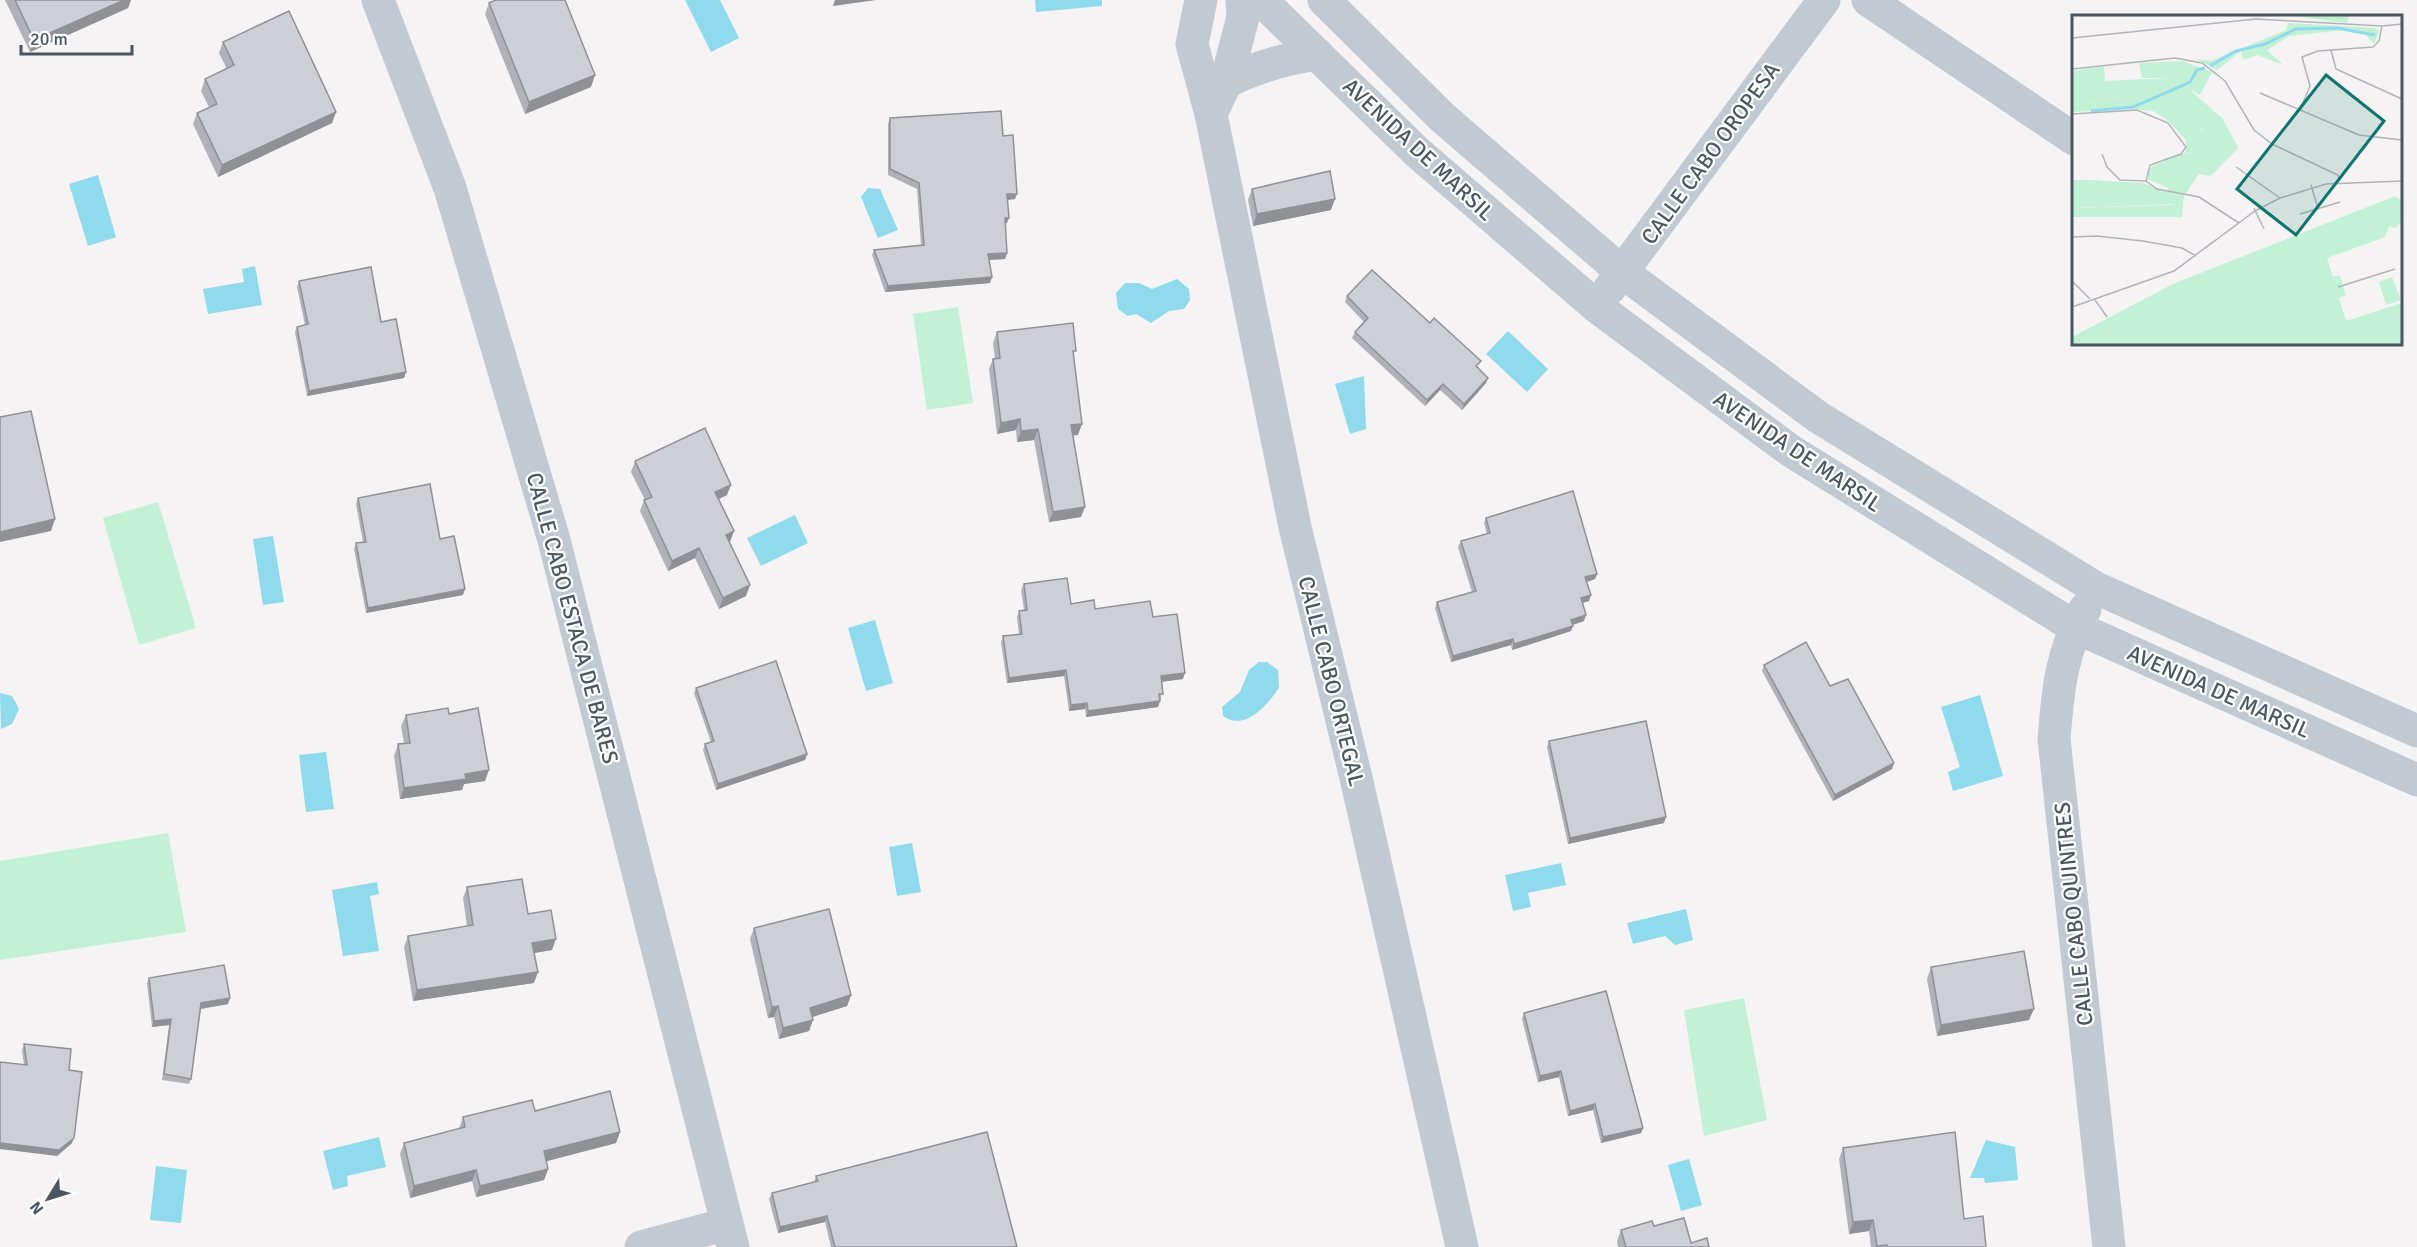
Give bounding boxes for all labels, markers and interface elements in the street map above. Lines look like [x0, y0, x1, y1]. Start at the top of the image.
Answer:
inset map [2072, 15, 2402, 345]
scale bar [21, 18, 132, 56]
text: 20 m [30, 28, 68, 50]
street label: CALLE CABO OROPESA [1635, 57, 1786, 250]
street label: AVENIDA DE MARSIL [1337, 72, 1500, 226]
street label: AVENIDA DE MARSIL [1709, 385, 1887, 518]
street label: CALLE CABO ESTACA DE BARES [521, 470, 624, 767]
street label: CALLE CABO ORTEGAL [1292, 573, 1371, 789]
street label: AVENIDA DE MARSIL [2123, 639, 2314, 744]
street label: CALLE CABO QUINTRES [2048, 801, 2099, 1027]
north arrow [18, 1169, 78, 1229]
text: N [26, 1197, 48, 1218]

